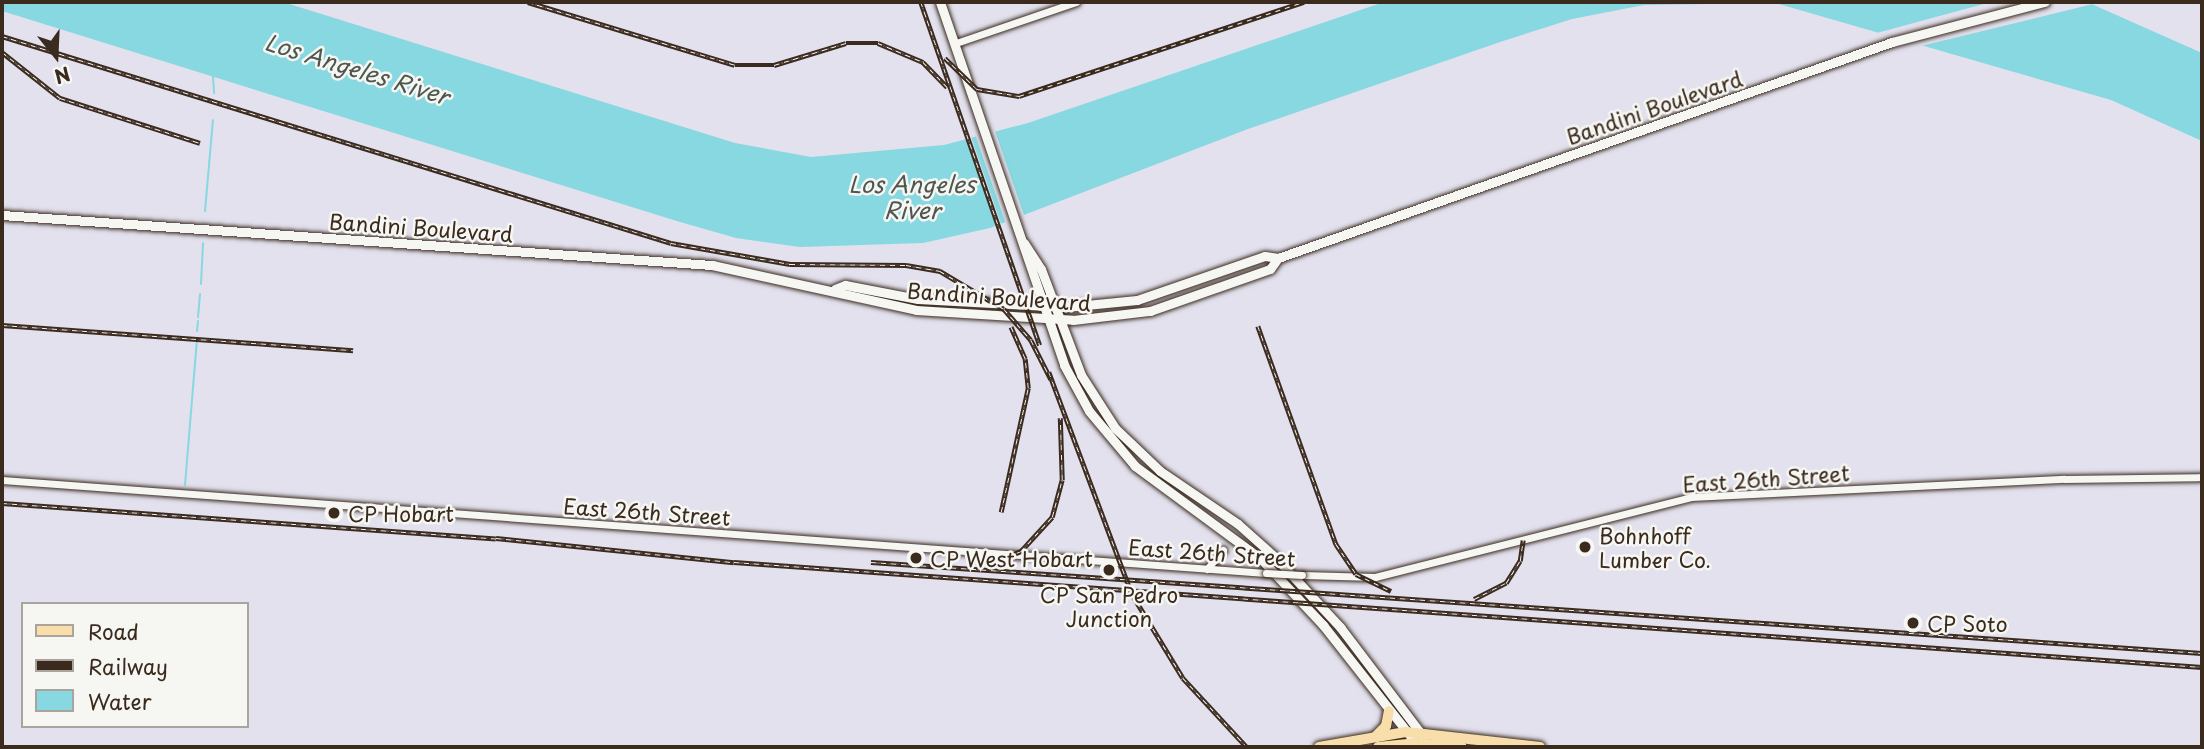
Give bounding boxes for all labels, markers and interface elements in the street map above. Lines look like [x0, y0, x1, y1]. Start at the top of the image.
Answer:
north arrow [21, 21, 91, 91]
water label: Los Angeles River [260, 27, 454, 111]
text: N [51, 60, 74, 92]
street label: Bandini Boulevard [1563, 65, 1745, 149]
water label: Los Angeles River [846, 170, 978, 224]
street label: Bandini Boulevard [328, 208, 514, 246]
street label: Bandini Boulevard [906, 277, 1092, 315]
street label: East 26th Street [1681, 460, 1851, 496]
street label: East 26th Street [562, 493, 732, 529]
place label: CP Hobart [348, 500, 454, 526]
marker: CP Hobart [326, 505, 342, 521]
place label: Bohnhoff Lumber Co. [1599, 522, 1713, 572]
street label: East 26th Street [1127, 534, 1297, 570]
marker: Bohnhoff Lumber Co. [1577, 539, 1593, 555]
place label: CP West Hobart [930, 545, 1092, 571]
marker: CP West Hobart [908, 550, 924, 566]
marker: CP San Pedro Junction [1101, 562, 1117, 578]
place label: CP San Pedro Junction [1040, 581, 1178, 631]
legend [21, 602, 248, 728]
place label: CP Soto [1927, 610, 2007, 636]
text: Road [88, 615, 139, 647]
marker: CP Soto [1905, 615, 1921, 631]
text: Railway [88, 650, 168, 682]
text: Water [88, 685, 151, 717]

